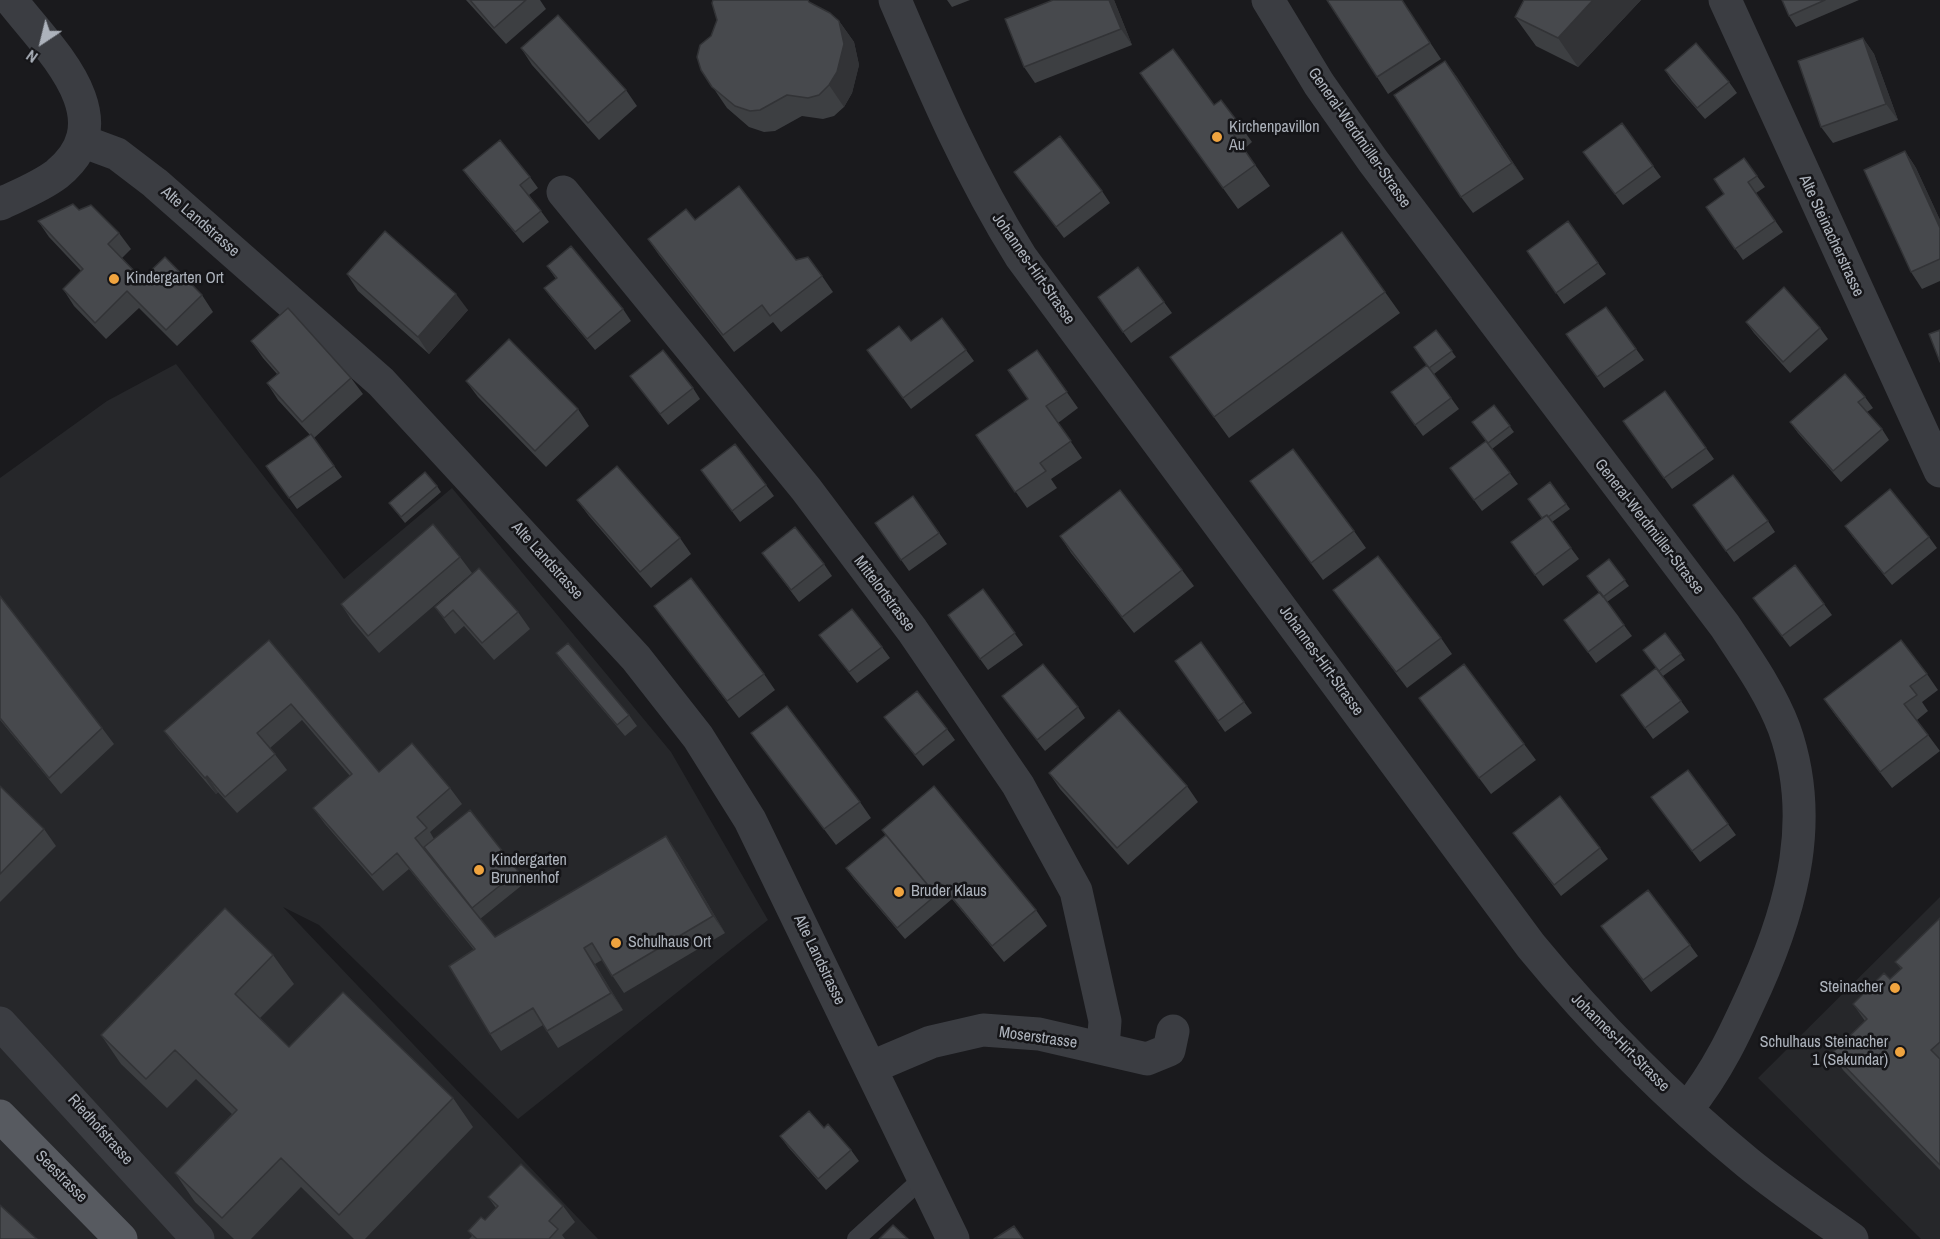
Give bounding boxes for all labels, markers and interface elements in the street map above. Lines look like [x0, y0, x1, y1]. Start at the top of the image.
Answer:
north arrow [12, 12, 72, 72]
text: N [21, 45, 42, 68]
street label: General-Werdmüller-Strasse [1303, 64, 1415, 212]
place label: Kirchenpavillon Au [1229, 118, 1319, 156]
marker: Kirchenpavillon Au [1210, 130, 1224, 144]
street label: Alte Steinacherstrasse [1794, 172, 1868, 300]
street label: Alte Landstrasse [157, 183, 243, 261]
street label: Johannes-Hirt-Strasse [987, 210, 1079, 328]
place label: Kindergarten Ort [126, 269, 224, 289]
marker: Kindergarten Ort [107, 272, 121, 286]
street label: General-Werdmüller-Strasse [1590, 455, 1708, 599]
street label: Alte Landstrasse [507, 518, 587, 604]
street label: Mittelortstrasse [849, 552, 919, 636]
street label: Johannes-Hirt-Strasse [1275, 602, 1367, 720]
place label: Kindergarten Brunnenhof [491, 851, 567, 889]
marker: Kindergarten Brunnenhof [472, 863, 486, 877]
place label: Bruder Klaus [911, 882, 987, 902]
marker: Bruder Klaus [892, 885, 906, 899]
street label: Alte Landstrasse [789, 912, 849, 1008]
place label: Schulhaus Ort [628, 933, 711, 953]
marker: Schulhaus Ort [609, 936, 623, 950]
place label: Steinacher [1820, 978, 1883, 998]
marker: Steinacher [1888, 981, 1902, 995]
street label: Johannes-Hirt-Strasse [1567, 990, 1673, 1096]
street label: Moserstrasse [998, 1023, 1078, 1053]
place label: Schulhaus Steinacher 1 (Sekundar) [1760, 1033, 1888, 1071]
marker: Schulhaus Steinacher 1 (Sekundar) [1893, 1045, 1907, 1059]
street label: Riedhofstrasse [63, 1091, 137, 1169]
street label: Seestrasse [31, 1147, 91, 1207]

